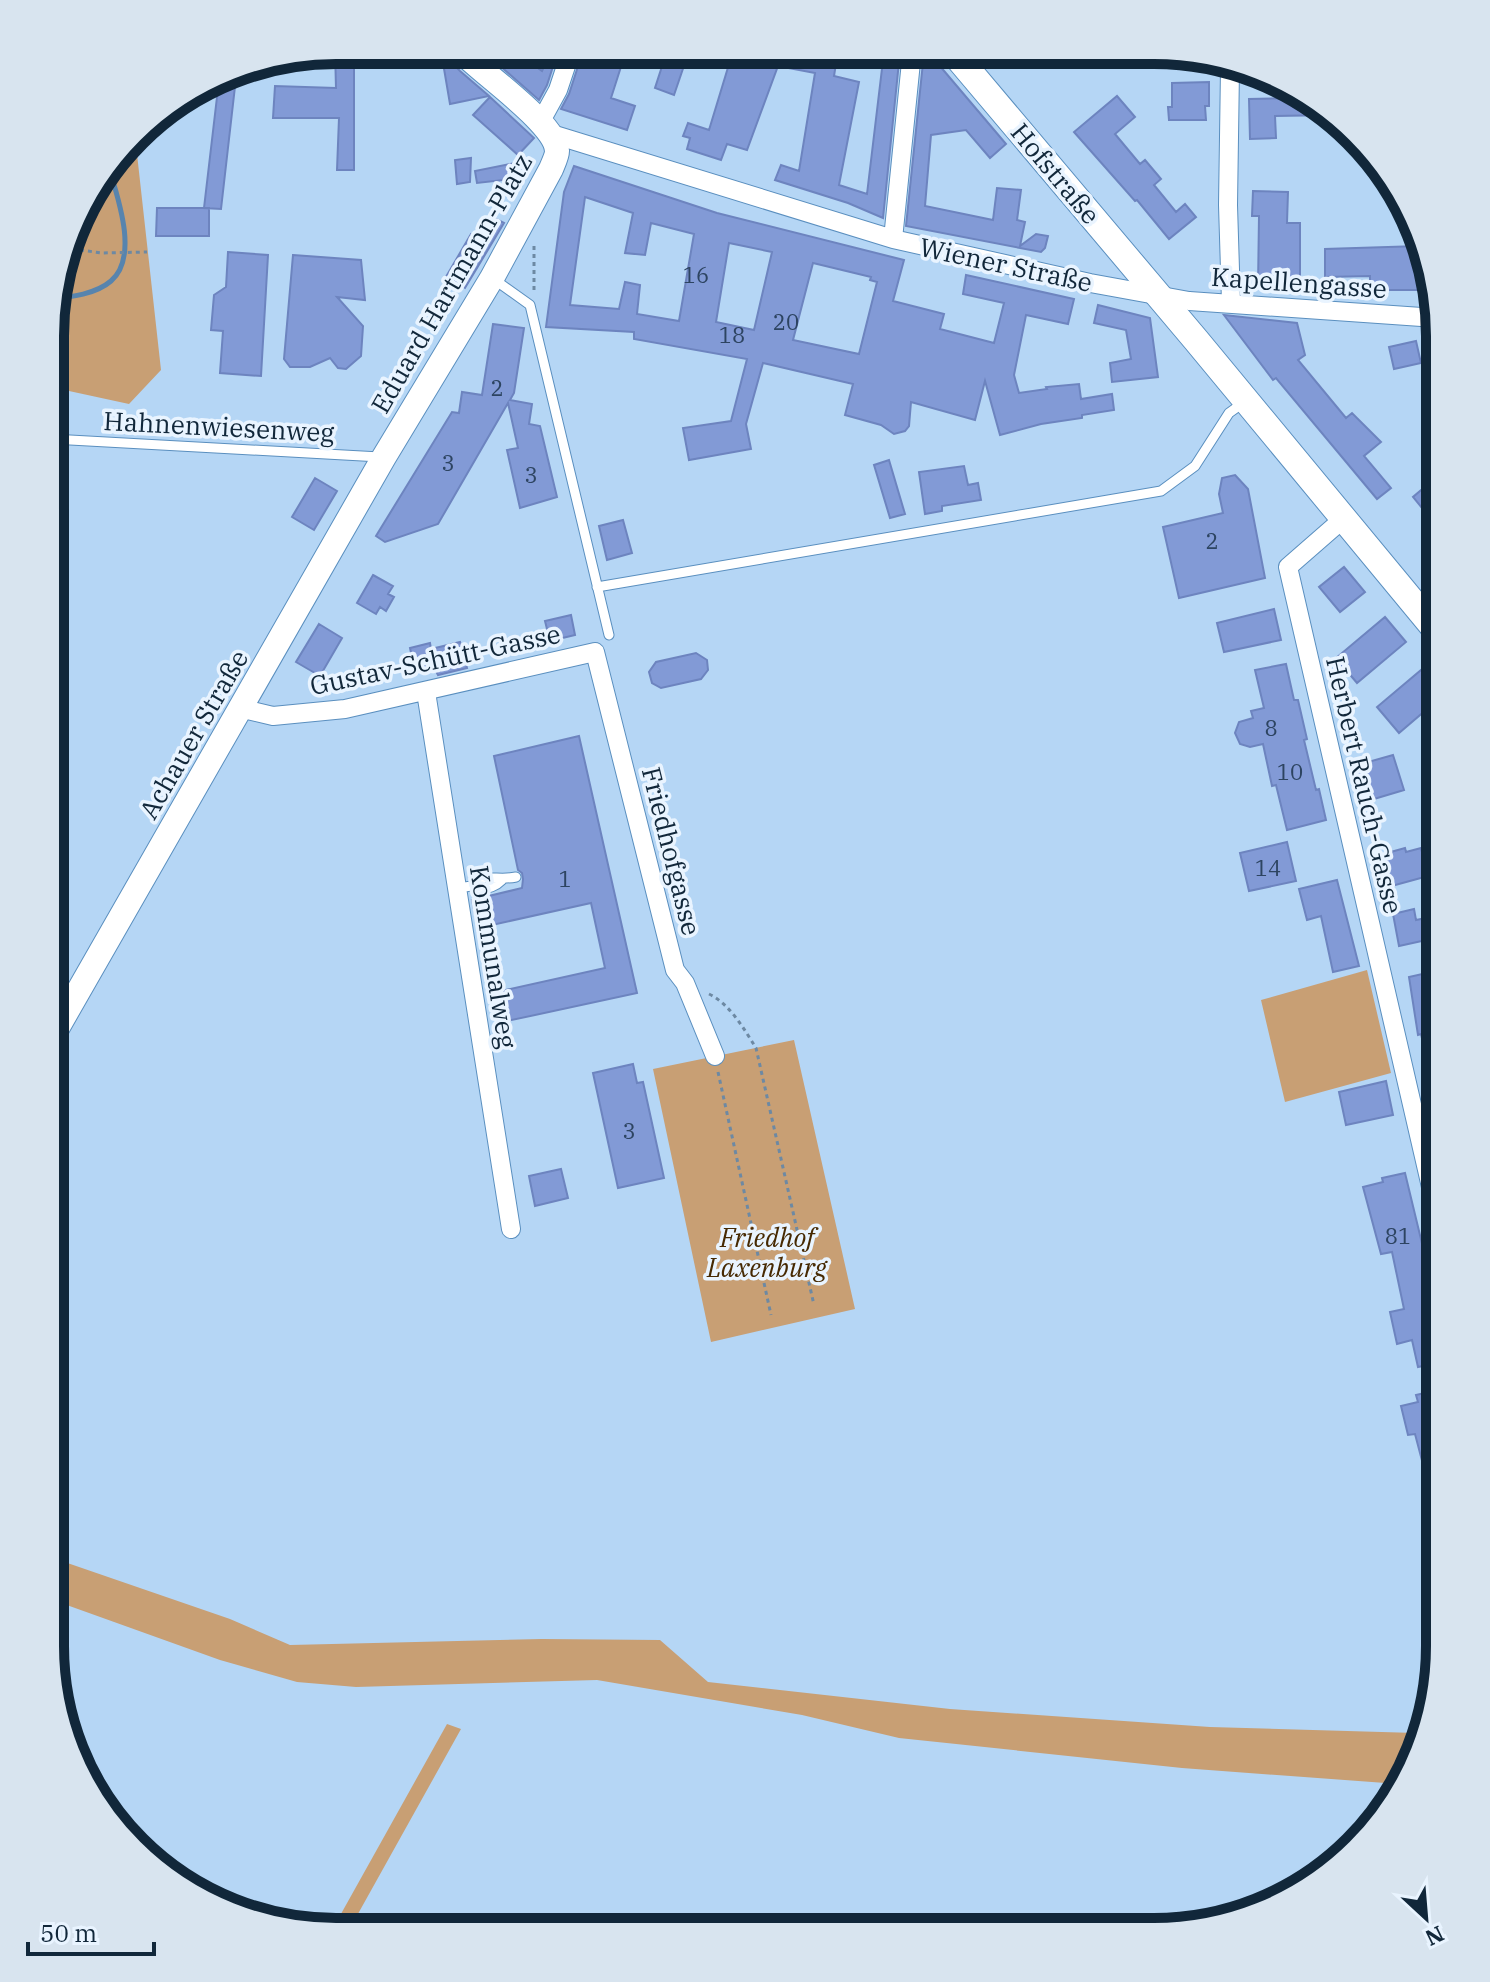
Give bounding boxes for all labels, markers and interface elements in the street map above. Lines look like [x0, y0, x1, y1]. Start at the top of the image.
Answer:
street label: Hofstraße [1004, 115, 1108, 231]
street label: Eduard Hartmann-Platz [363, 147, 539, 419]
street label: Wiener Straße [916, 229, 1096, 299]
street label: Kapellengasse [1210, 259, 1388, 305]
house number: 16 [683, 260, 709, 289]
house number: 20 [773, 307, 799, 336]
house number: 18 [719, 320, 745, 349]
house number: 2 [490, 373, 504, 402]
street label: Hahnenwiesenweg [103, 403, 335, 449]
house number: 3 [441, 448, 455, 477]
house number: 3 [524, 460, 538, 489]
house number: 2 [1205, 526, 1219, 555]
street label: Gustav-Schütt-Gasse [307, 616, 563, 702]
street label: Achauer Straße [131, 643, 255, 825]
street label: Herbert Rauch-Gasse [1319, 653, 1411, 917]
house number: 8 [1264, 713, 1278, 742]
house number: 10 [1277, 757, 1303, 786]
street label: Friedhofgasse [635, 763, 709, 939]
house number: 14 [1255, 853, 1281, 882]
street label: Kommunalweg [463, 863, 525, 1051]
house number: 1 [558, 864, 572, 893]
house number: 3 [622, 1116, 636, 1145]
park label: Friedhof Laxenburg [706, 1220, 828, 1284]
house number: 81 [1385, 1221, 1411, 1250]
north arrow [1386, 1878, 1466, 1958]
scale bar [28, 1906, 154, 1956]
text: 50 m [40, 1917, 97, 1949]
text: N [1421, 1920, 1449, 1953]

